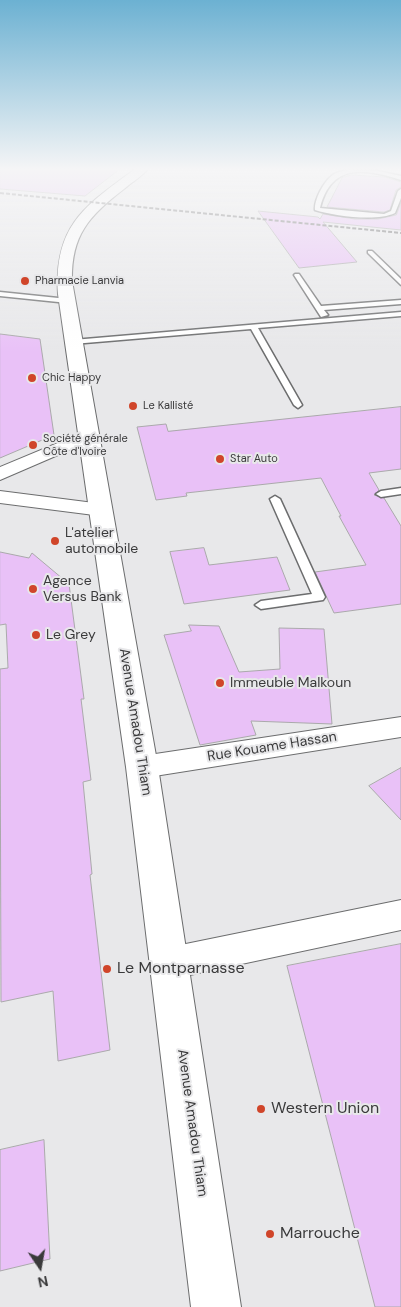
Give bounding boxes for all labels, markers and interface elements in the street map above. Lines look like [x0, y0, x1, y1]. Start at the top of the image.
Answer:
place label: Pharmacie Lanvia [35, 274, 124, 288]
marker: Pharmacie Lanvia [19, 275, 31, 287]
place label: Chic Happy [42, 371, 101, 385]
marker: Chic Happy [26, 372, 38, 384]
place label: Le Kallisté [143, 399, 193, 413]
marker: Le Kallisté [127, 400, 139, 412]
place label: Société générale Côte d'Ivoire [43, 432, 128, 458]
marker: Société générale Côte d'Ivoire [27, 439, 39, 451]
place label: Star Auto [230, 452, 278, 466]
marker: Star Auto [214, 453, 226, 465]
place label: L'atelier automobile [65, 525, 138, 558]
marker: L'atelier automobile [49, 535, 61, 547]
place label: Agence Versus Bank [43, 573, 122, 606]
marker: Agence Versus Bank [27, 583, 39, 595]
place label: Le Grey [46, 627, 96, 643]
marker: Le Grey [30, 629, 42, 641]
street label: Avenue Amadou Thiam [115, 647, 155, 797]
place label: Immeuble Malkoun [230, 675, 351, 691]
marker: Immeuble Malkoun [214, 677, 226, 689]
street label: Rue Kouame Hassan [206, 728, 338, 766]
place label: Le Montparnasse [117, 959, 245, 979]
marker: Le Montparnasse [101, 963, 113, 975]
street label: Avenue Amadou Thiam [173, 1048, 211, 1198]
place label: Western Union [271, 1099, 379, 1119]
marker: Western Union [255, 1103, 267, 1115]
place label: Marrouche [280, 1224, 360, 1244]
marker: Marrouche [264, 1228, 276, 1240]
north arrow [15, 1242, 65, 1292]
text: N [36, 1272, 50, 1292]

